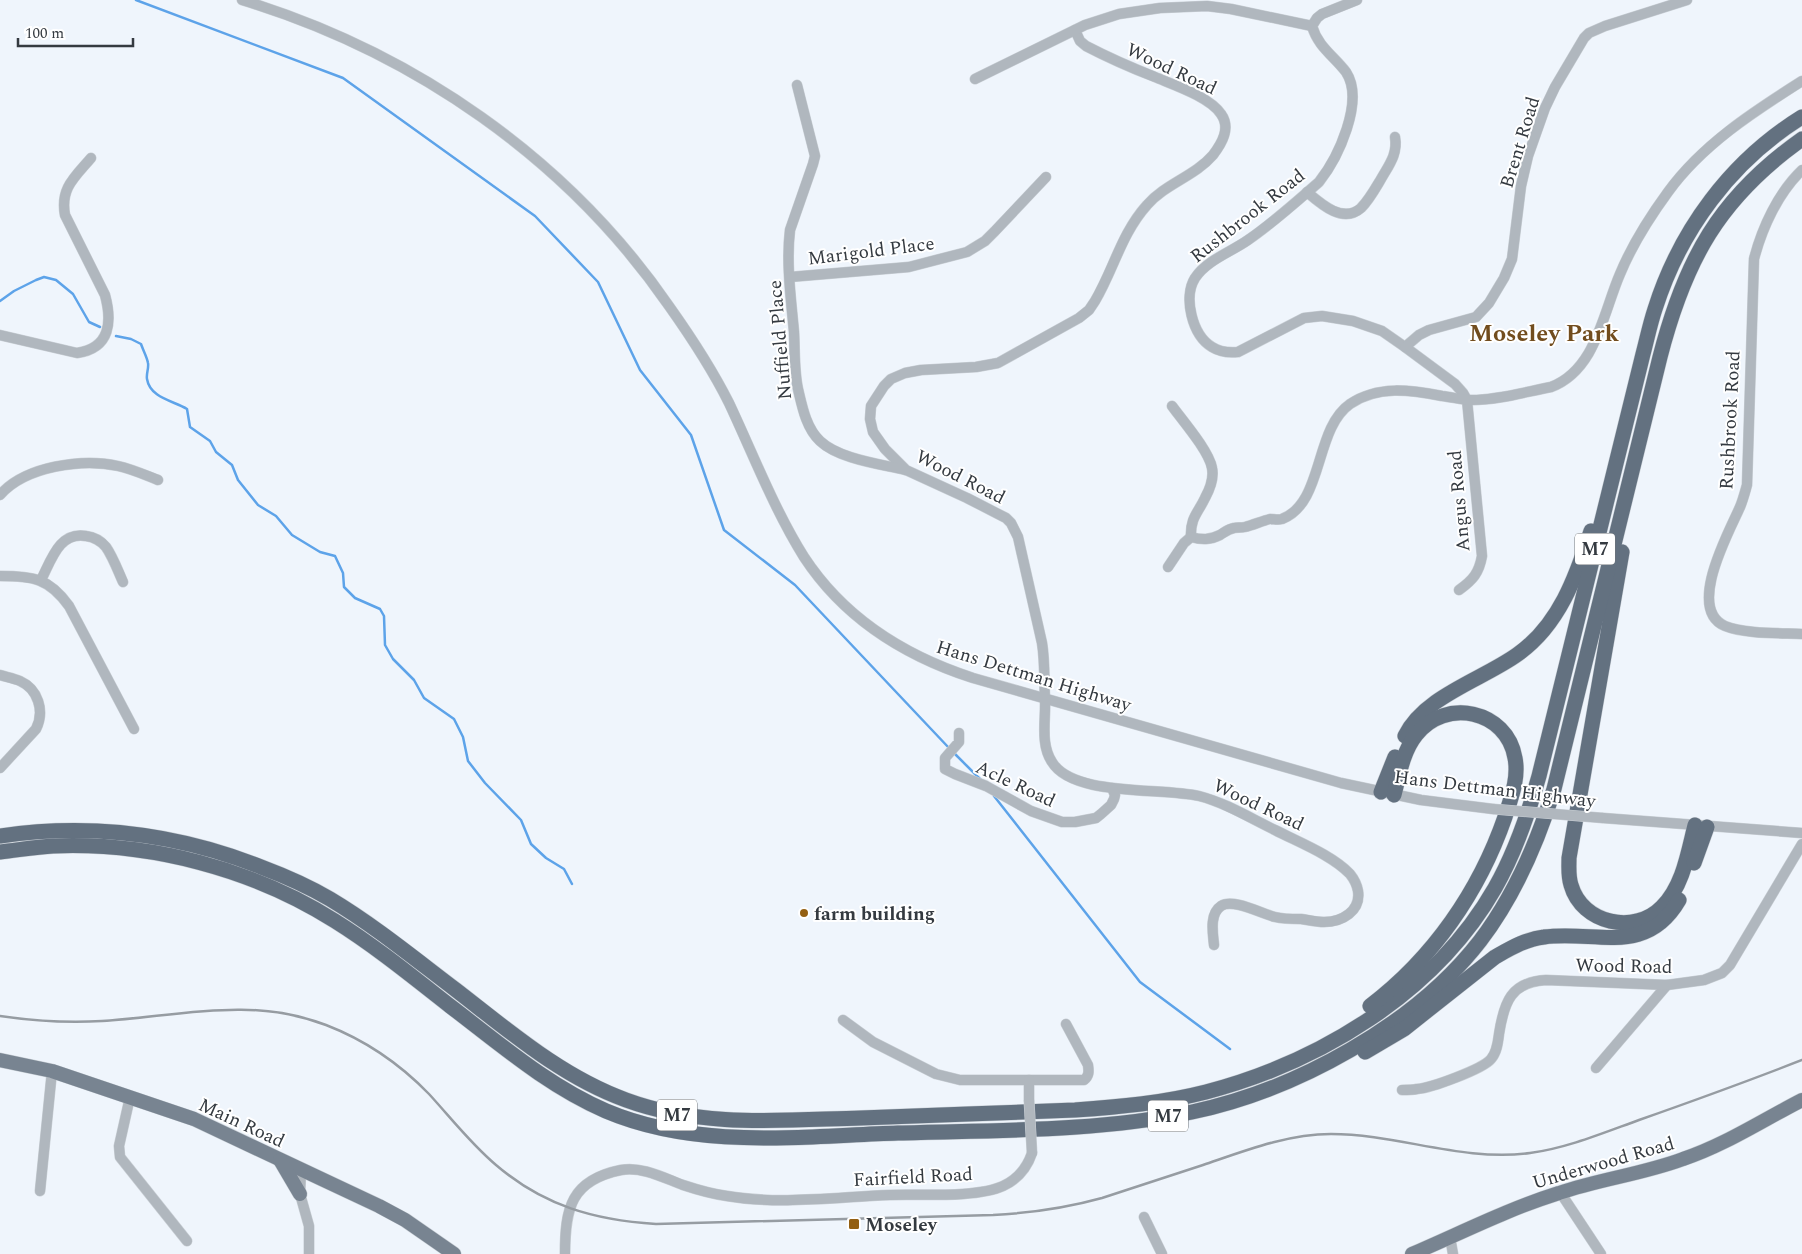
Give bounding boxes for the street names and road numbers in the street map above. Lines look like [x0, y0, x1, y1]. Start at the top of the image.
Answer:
street label: Wood Road [1121, 36, 1222, 103]
street label: Brent Road [1493, 93, 1548, 192]
street label: Rushbrook Road [1184, 162, 1312, 270]
street label: Marigold Place [806, 229, 936, 274]
street label: Nuffield Place [761, 279, 800, 401]
street label: Rushbrook Road [1712, 350, 1749, 490]
street label: Wood Road [910, 442, 1010, 512]
street label: Angus Road [1441, 449, 1478, 553]
road number: M7 [1575, 534, 1615, 564]
street label: Hans Dettman Highway [932, 633, 1136, 720]
street label: Acle Road [971, 753, 1060, 816]
street label: Hans Dettman Highway [1392, 763, 1598, 816]
street label: Wood Road [1208, 772, 1309, 839]
street label: Wood Road [1575, 951, 1673, 982]
street label: Main Road [194, 1091, 289, 1156]
road number: M7 [657, 1100, 697, 1130]
road number: M7 [1148, 1100, 1188, 1132]
street label: Underwood Road [1529, 1129, 1678, 1198]
street label: Fairfield Road [853, 1160, 974, 1195]

